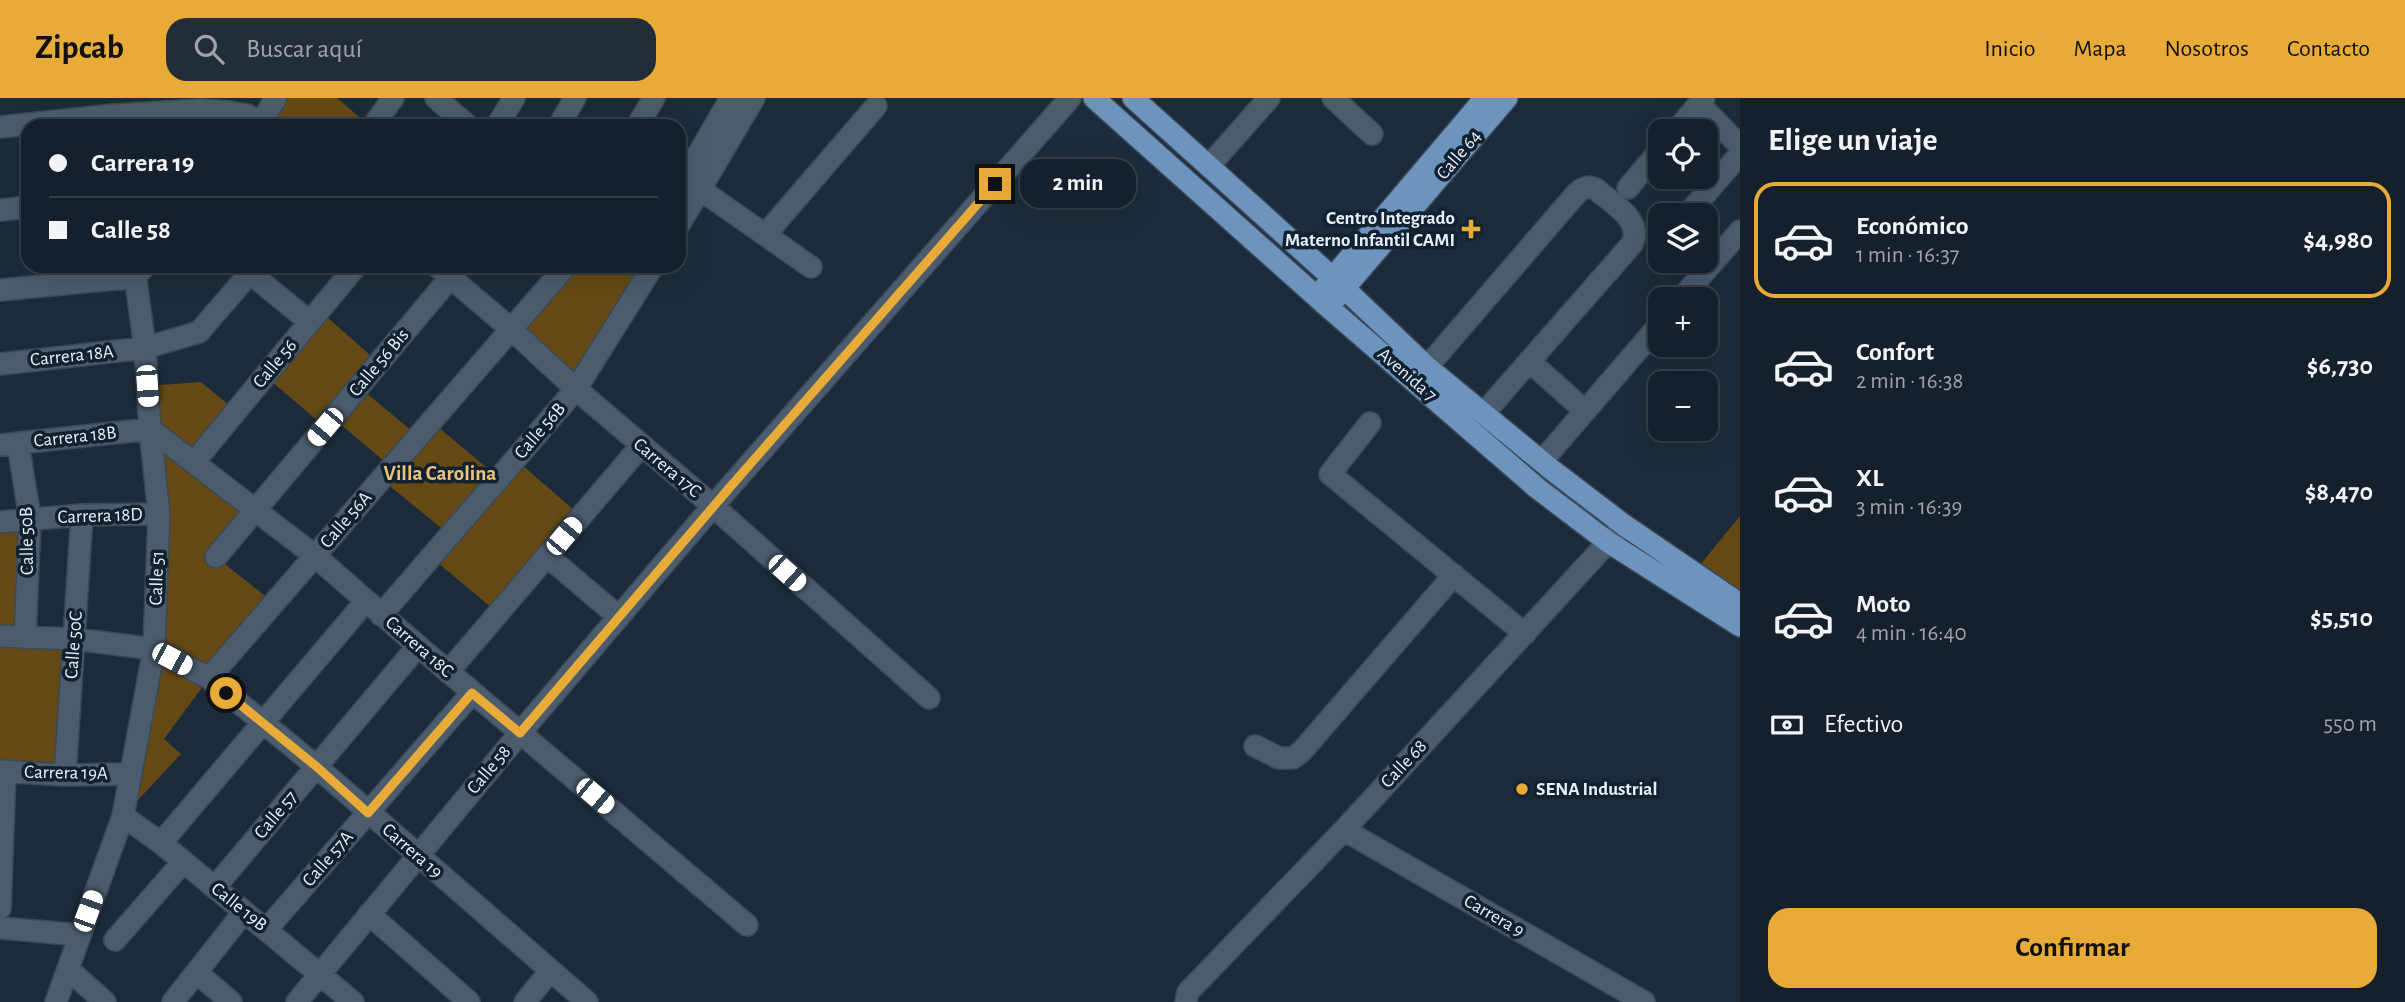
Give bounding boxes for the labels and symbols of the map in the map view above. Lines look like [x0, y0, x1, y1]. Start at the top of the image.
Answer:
street label: Calle 64 [1433, 127, 1485, 183]
callout: 2 min [1020, 160, 1135, 208]
route end [979, 168, 1011, 200]
place label: Centro Integrado Materno Infantil CAMI [1285, 209, 1455, 250]
marker: Centro Integrado Materno Infantil CAMI [1461, 219, 1481, 239]
street label: Calle 56 Bis [345, 326, 413, 400]
street label: Calle 56 [249, 336, 301, 392]
street label: Carrera 18A [29, 342, 115, 370]
street label: Avenida 7 [1374, 344, 1440, 406]
car [136, 364, 159, 408]
street label: Calle 56B [511, 399, 569, 463]
car [304, 404, 347, 450]
street label: Carrera 18B [33, 423, 117, 451]
street label: Carrera 17C [630, 434, 704, 502]
district label: Villa Carolina [384, 463, 496, 484]
street label: Calle 56A [317, 488, 375, 552]
street label: Carrera 18D [57, 505, 143, 527]
street label: Calle 50B [17, 507, 37, 575]
car [543, 513, 586, 559]
street label: Calle 51 [147, 550, 167, 606]
car [765, 551, 810, 595]
street label: Calle 50C [62, 610, 86, 679]
street label: Carrera 18C [382, 613, 457, 681]
car [149, 640, 196, 678]
route start [210, 677, 242, 709]
street label: Calle 68 [1377, 736, 1431, 792]
street label: Calle 58 [463, 742, 515, 798]
street label: Carrera 19A [24, 763, 108, 783]
car [573, 774, 618, 818]
place label: SENA Industrial [1536, 780, 1658, 799]
marker: SENA Industrial [1514, 781, 1530, 797]
street label: Calle 57 [251, 787, 301, 842]
street label: Carrera 19 [378, 820, 446, 882]
street label: Calle 57A [299, 828, 357, 890]
street label: Calle 19B [208, 879, 270, 935]
car [71, 888, 106, 934]
street label: Carrera 9 [1461, 891, 1528, 941]

